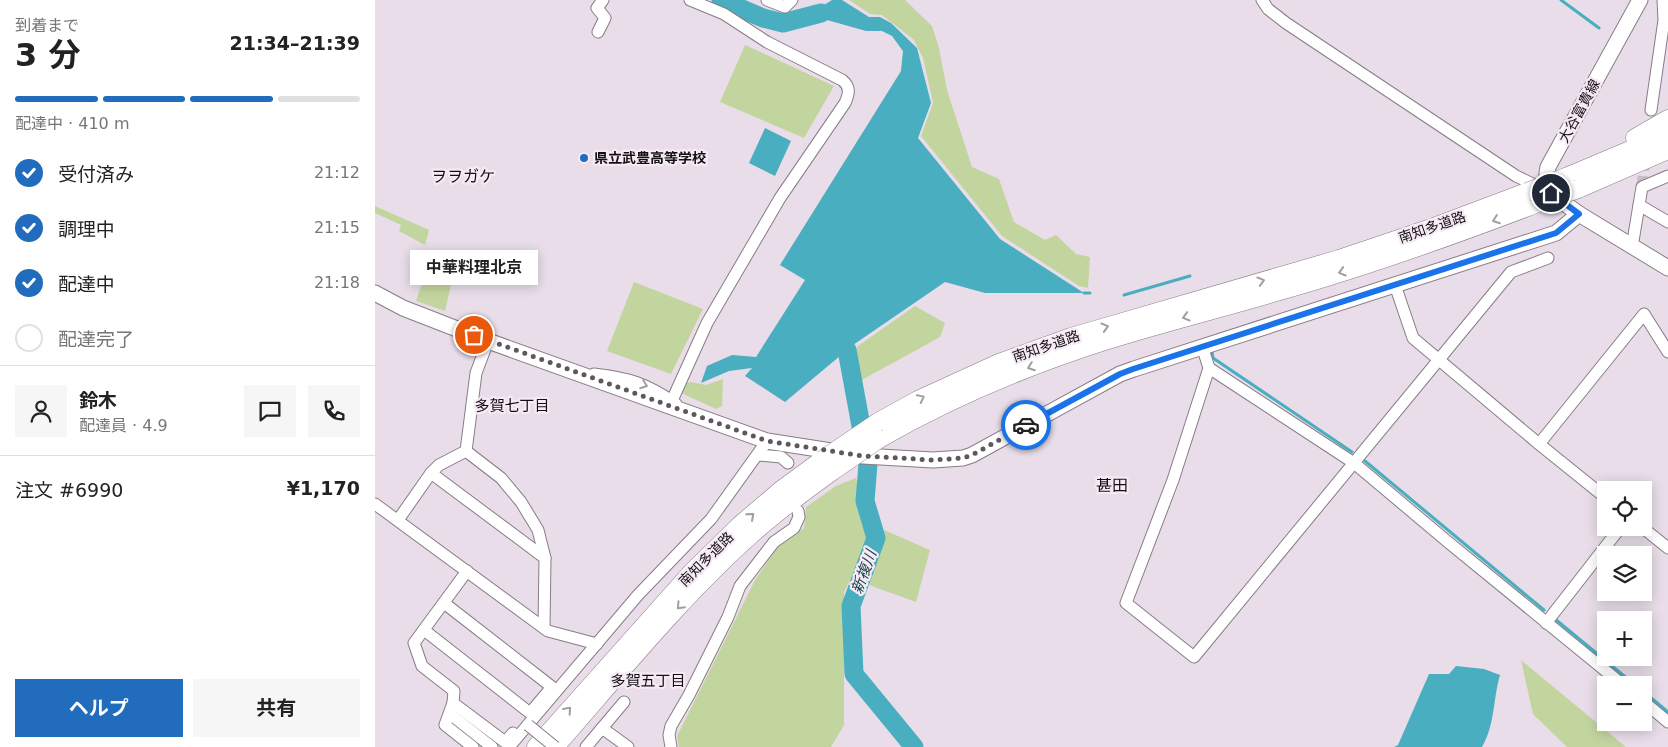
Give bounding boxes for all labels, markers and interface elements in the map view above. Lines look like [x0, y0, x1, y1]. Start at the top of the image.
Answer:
text: 到着まで [15, 16, 79, 35]
text: 21:34–21:39 [230, 32, 360, 54]
text: 3 分 [15, 36, 80, 74]
street label: 大谷富貴線 [1555, 77, 1603, 145]
text: 配達中 · 410 m [15, 114, 129, 133]
place label: 県立武豊高等学校 [594, 150, 706, 166]
marker: 県立武豊高等学校 [578, 152, 590, 164]
icon: check [15, 159, 43, 187]
text: 受付済み [58, 163, 134, 185]
text: 21:12 [314, 163, 360, 182]
district label: ヲヲガケ [431, 167, 495, 186]
pin [1530, 172, 1572, 214]
icon: home [1537, 179, 1565, 207]
street label: 南知多道路 [1396, 208, 1468, 246]
icon: check [15, 214, 43, 242]
one-way arrow [1492, 214, 1500, 224]
text: 調理中 [58, 218, 115, 240]
text: 21:15 [314, 218, 360, 237]
callout: 中華料理北京 [410, 250, 538, 285]
text: 中華料理北京 [426, 258, 522, 277]
one-way arrow [1338, 266, 1346, 276]
icon: check [15, 269, 43, 297]
text: 配達中 [58, 273, 115, 295]
text: 21:18 [314, 273, 360, 292]
one-way arrow [1256, 276, 1265, 287]
one-way arrow [1181, 311, 1190, 322]
pin [453, 314, 495, 356]
icon: bag [460, 321, 488, 349]
one-way arrow [1100, 322, 1109, 332]
street label: 南知多道路 [1010, 327, 1082, 365]
text: 配達完了 [58, 328, 134, 350]
one-way arrow [1027, 361, 1036, 371]
one-way arrow [639, 379, 648, 389]
button: person [15, 385, 67, 437]
button: chat [244, 385, 296, 437]
button: phone [308, 385, 360, 437]
text: 鈴木 [79, 389, 117, 411]
one-way arrow [916, 394, 925, 405]
district label: 多賀七丁目 [474, 397, 550, 415]
courier [1001, 400, 1051, 450]
icon: car [1012, 411, 1040, 439]
text: 配達員 · 4.9 [79, 416, 168, 435]
district label: 甚田 [1096, 476, 1128, 495]
text: ¥1,170 [287, 477, 360, 499]
text: 注文 #6990 [15, 479, 123, 501]
map controls [1597, 481, 1652, 731]
button: locate [1597, 481, 1652, 536]
one-way arrow [746, 513, 755, 522]
street label: 南知多道路 [676, 529, 736, 589]
water label: 新複川 [848, 546, 881, 596]
button: layers [1597, 546, 1652, 601]
one-way arrow [677, 600, 686, 609]
button: + [1597, 611, 1652, 666]
district label: 多賀五丁目 [610, 672, 686, 690]
button: − [1597, 676, 1652, 731]
button: ヘルプ [15, 679, 183, 737]
button: 共有 [193, 679, 360, 737]
one-way arrow [562, 707, 571, 716]

